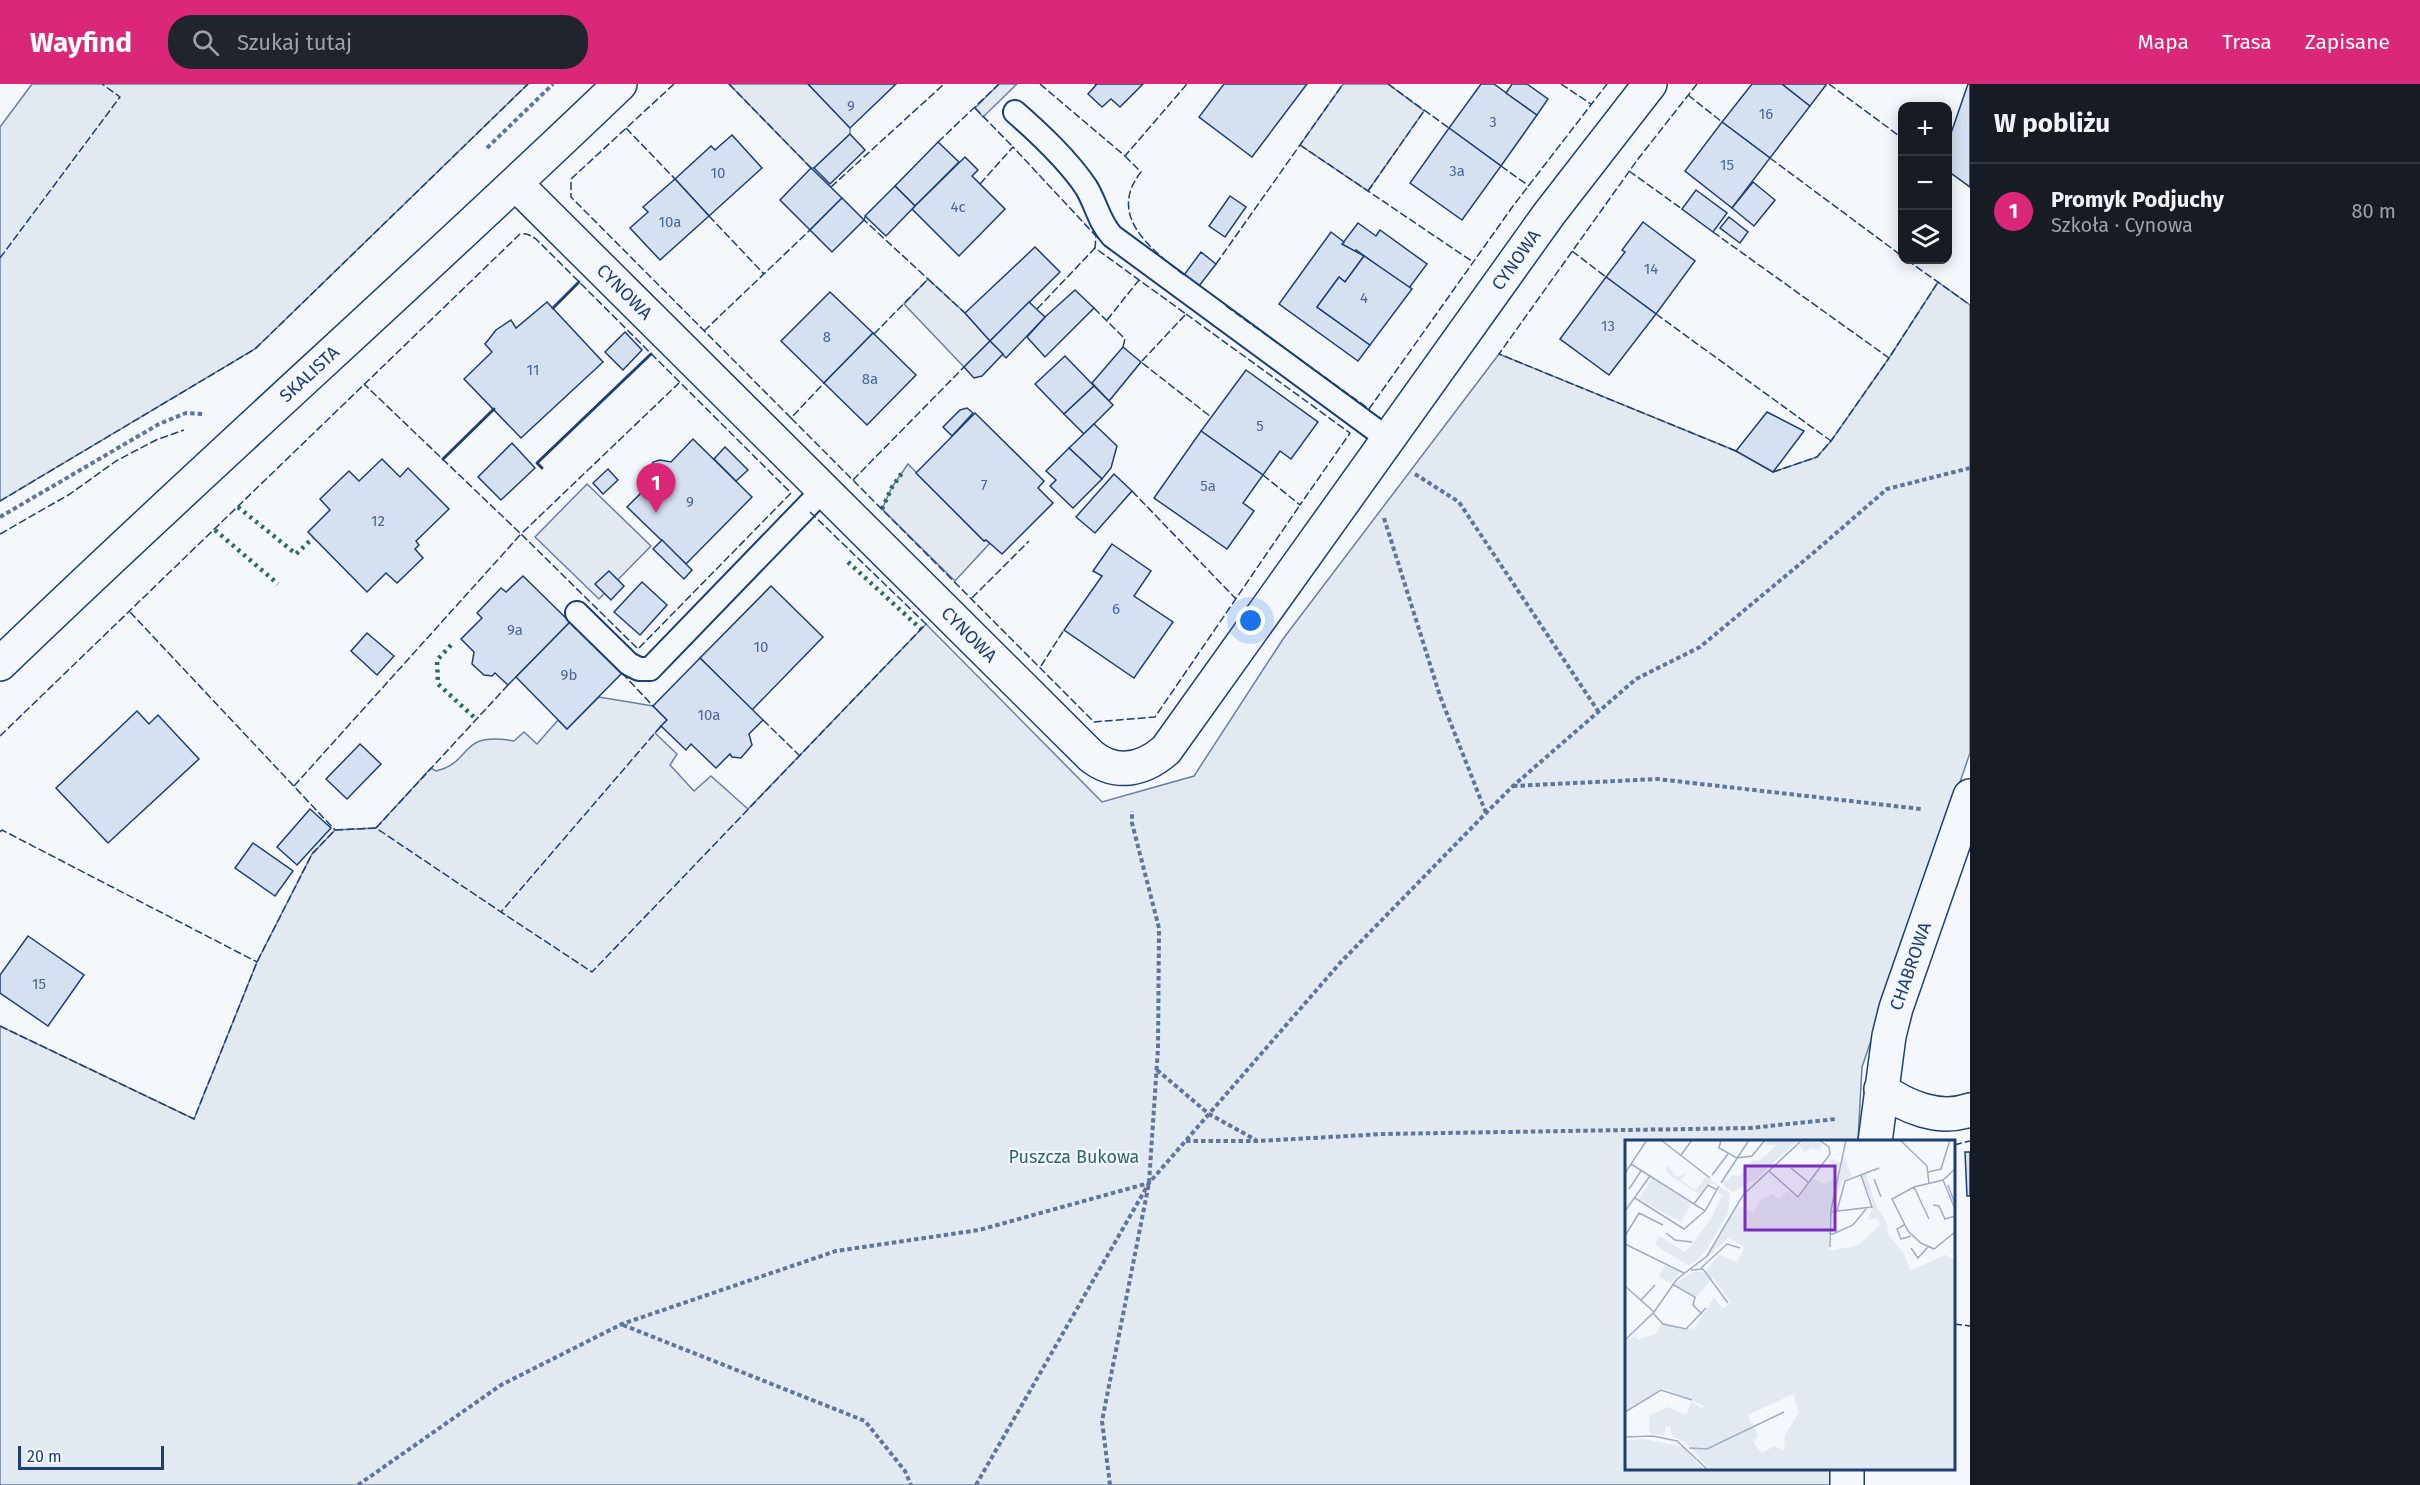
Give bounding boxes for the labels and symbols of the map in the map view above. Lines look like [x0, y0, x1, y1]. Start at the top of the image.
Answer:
house number: 9 [847, 97, 855, 115]
house number: 16 [1759, 105, 1773, 123]
house number: 3 [1489, 113, 1497, 131]
house number: 15 [1720, 156, 1734, 174]
house number: 3a [1449, 162, 1465, 180]
house number: 10 [711, 164, 725, 182]
house number: 4c [950, 198, 966, 216]
house number: 10a [658, 213, 682, 231]
street label: CYNOWA [1487, 225, 1546, 295]
street label: CYNOWA [592, 260, 657, 325]
house number: 14 [1644, 260, 1658, 278]
house number: 4 [1360, 289, 1368, 307]
house number: 13 [1601, 317, 1615, 335]
house number: 8 [823, 328, 831, 346]
street label: SKALISTA [275, 341, 344, 407]
house number: 11 [527, 361, 539, 379]
house number: 8a [862, 370, 878, 388]
house number: 5 [1256, 417, 1264, 435]
pin: 1 [636, 464, 676, 513]
house number: 7 [981, 476, 988, 494]
house number: 5a [1200, 477, 1216, 495]
house number: 9 [686, 493, 694, 511]
house number: 12 [371, 512, 385, 530]
house number: 6 [1112, 600, 1120, 618]
street label: CYNOWA [937, 602, 1002, 667]
your location [1236, 606, 1265, 635]
house number: 9a [507, 621, 523, 639]
house number: 10 [754, 638, 768, 656]
house number: 9b [561, 666, 577, 684]
house number: 10a [697, 706, 721, 724]
street label: CHABROWA [1885, 919, 1936, 1013]
house number: 15 [32, 975, 46, 993]
inset map [1625, 1140, 1955, 1470]
park label: Puszcza Bukowa [1009, 1146, 1139, 1168]
scale bar [18, 1443, 164, 1470]

